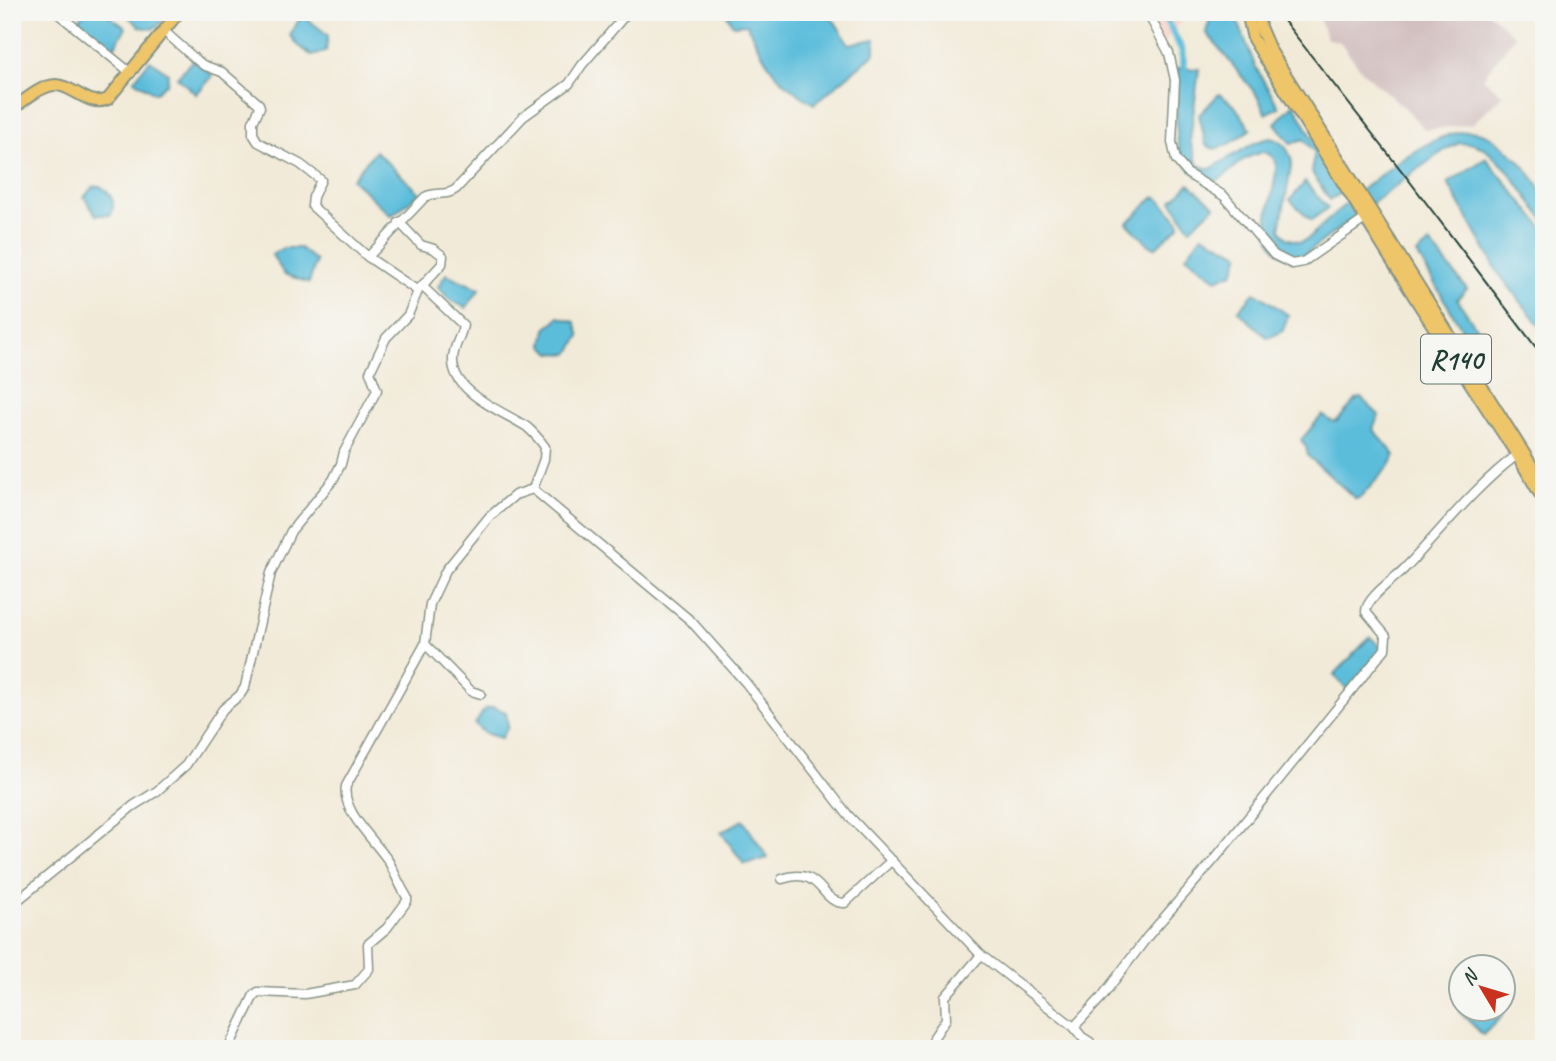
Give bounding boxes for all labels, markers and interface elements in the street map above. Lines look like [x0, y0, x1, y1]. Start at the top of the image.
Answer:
road number: R140 [1421, 334, 1491, 384]
north arrow [1448, 953, 1518, 1023]
text: N [1456, 964, 1484, 990]

